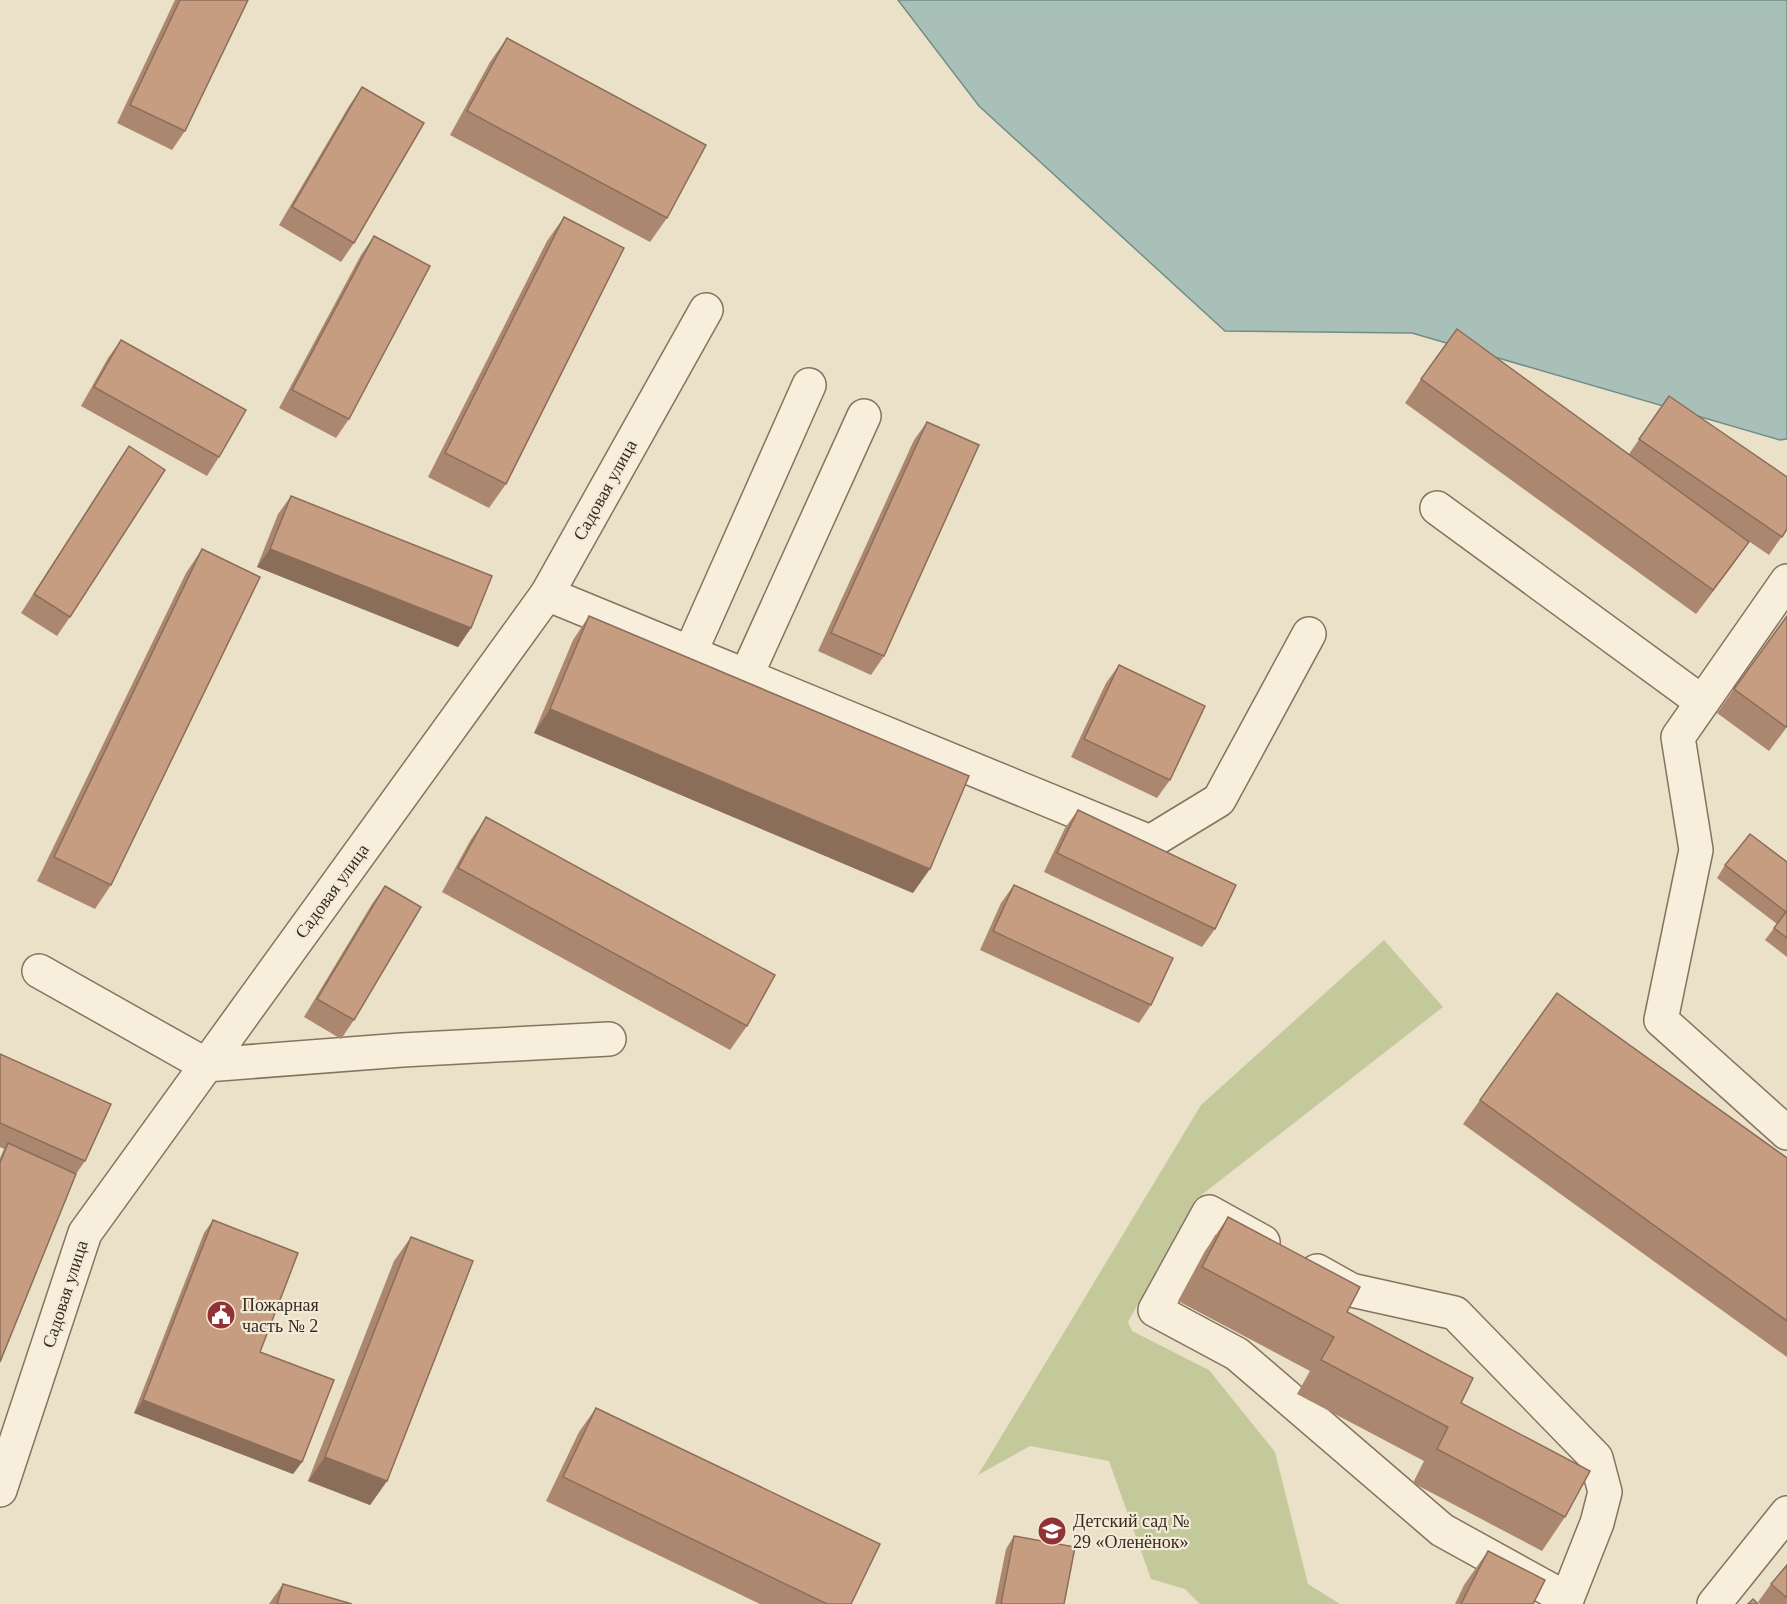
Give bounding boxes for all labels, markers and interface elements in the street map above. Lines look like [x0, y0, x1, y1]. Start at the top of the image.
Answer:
street label: Садовая улица [569, 436, 641, 544]
street label: Садовая улица [291, 840, 373, 942]
street label: Садовая улица [38, 1238, 92, 1350]
place label: Пожарная часть № 2 [242, 1295, 319, 1336]
public building icon: Пожарная часть № 2 [205, 1299, 237, 1331]
place label: Детский сад № 29 «Оленёнок» [1073, 1511, 1189, 1552]
school or university icon: Детский сад № 29 «Оленёнок» [1036, 1515, 1068, 1547]

